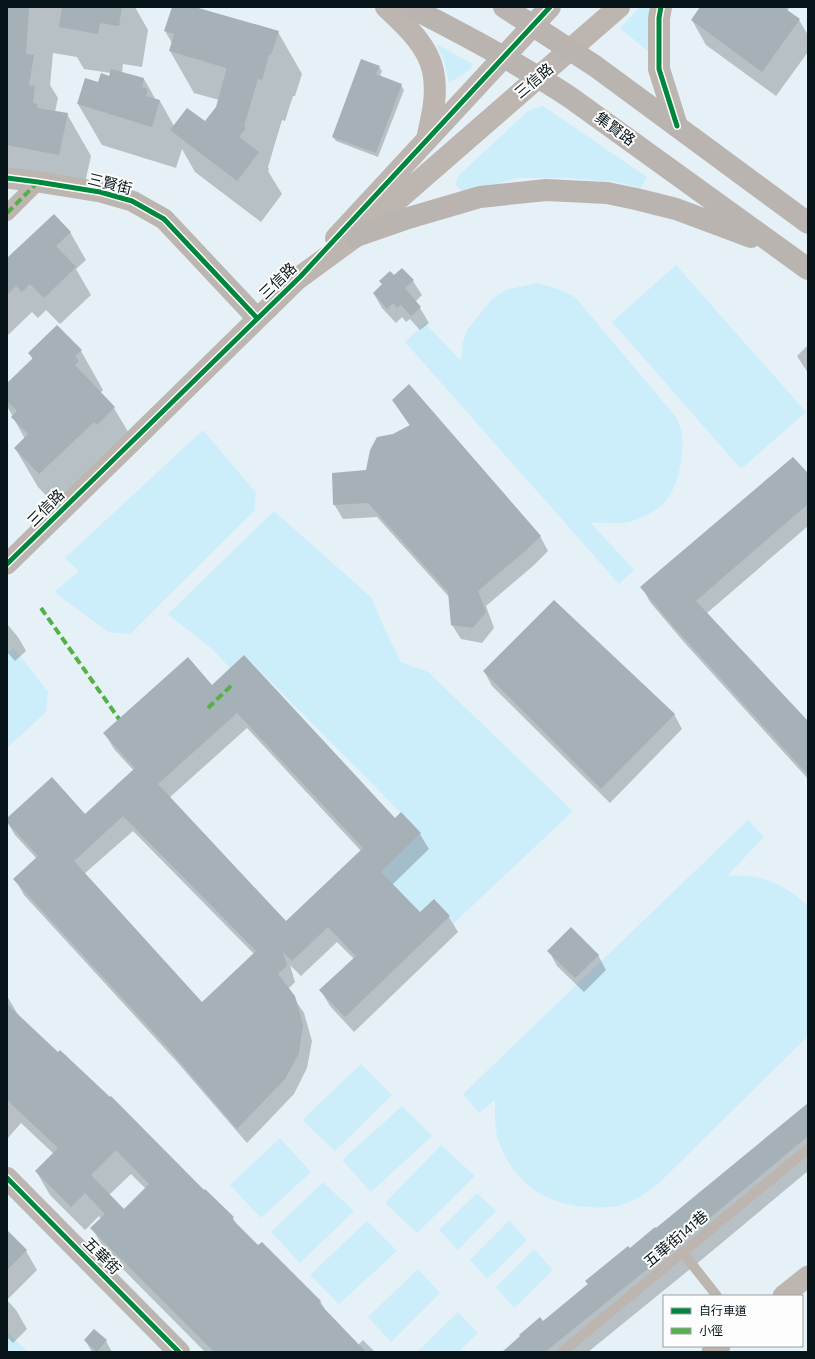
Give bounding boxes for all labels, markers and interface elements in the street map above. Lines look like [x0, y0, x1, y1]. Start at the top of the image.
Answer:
street label: 三信路 [511, 60, 557, 102]
street label: 集賢路 [592, 108, 638, 150]
street label: 三賢街 [86, 170, 134, 198]
street label: 三信路 [256, 259, 300, 303]
street label: 三信路 [24, 486, 68, 530]
street label: 五華街141巷 [640, 1207, 712, 1271]
street label: 五華街 [80, 1234, 124, 1278]
legend [663, 1295, 803, 1347]
text: 自行車道 [699, 1304, 747, 1318]
text: 小徑 [699, 1324, 723, 1338]

